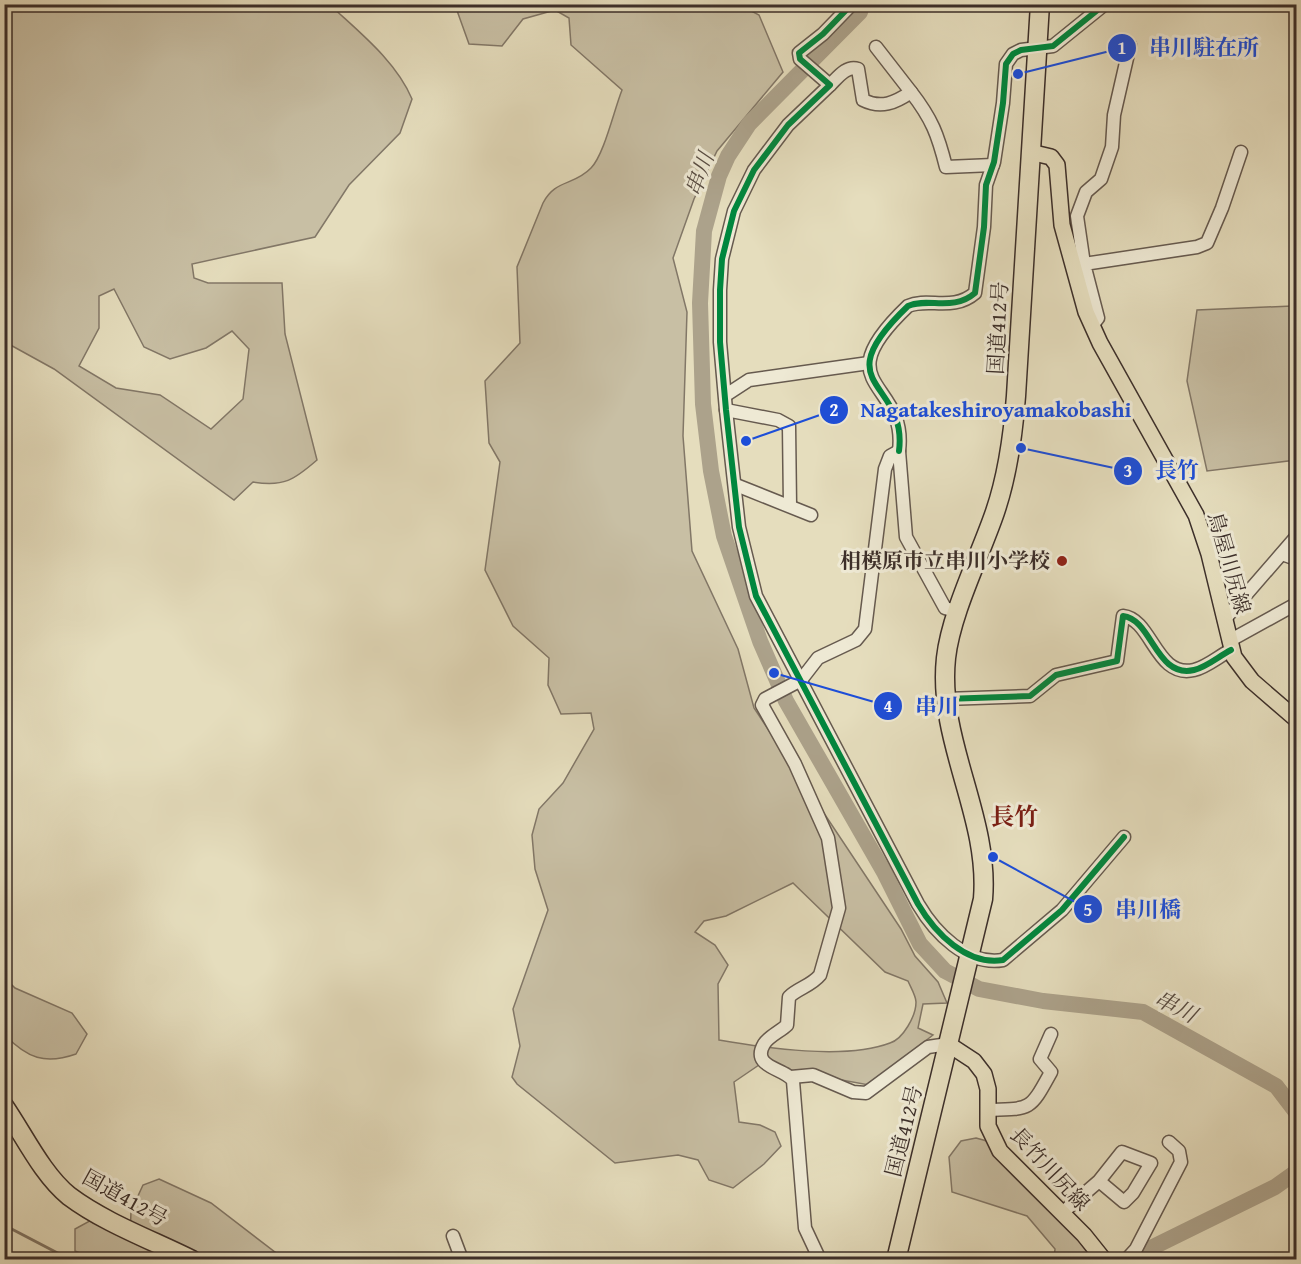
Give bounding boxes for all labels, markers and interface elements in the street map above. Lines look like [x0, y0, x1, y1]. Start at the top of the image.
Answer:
callout: 串川駐在所 [1107, 28, 1271, 68]
text: 串川駐在所 [1149, 31, 1259, 63]
text: 1 [1117, 34, 1127, 61]
water label: 串川 [676, 146, 722, 200]
street label: 国道412号 [980, 281, 1015, 375]
callout: Nagatakeshiroyamakobashi [819, 390, 1144, 430]
text: Nagatakeshiroyamakobashi [861, 393, 1132, 425]
text: 2 [829, 396, 839, 423]
callout: 長竹 [1113, 451, 1211, 491]
text: 長竹 [1155, 454, 1199, 486]
text: 3 [1123, 457, 1133, 484]
street label: 鳥屋川尻線 [1200, 508, 1259, 618]
place label: 相模原市立串川小学校 [840, 545, 1050, 576]
marker: 相模原市立串川小学校 [1055, 554, 1069, 568]
callout: 串川 [873, 686, 971, 726]
text: 串川 [915, 690, 959, 722]
text: 4 [883, 692, 893, 719]
district label: 長竹 [990, 799, 1038, 834]
callout: 串川橋 [1073, 889, 1193, 929]
text: 串川橋 [1115, 893, 1181, 925]
text: 5 [1083, 896, 1093, 923]
water label: 串川 [1149, 982, 1205, 1031]
street label: 国道412号 [877, 1082, 930, 1180]
street label: 長竹川尻線 [1003, 1120, 1098, 1218]
street label: 国道412号 [77, 1161, 174, 1234]

